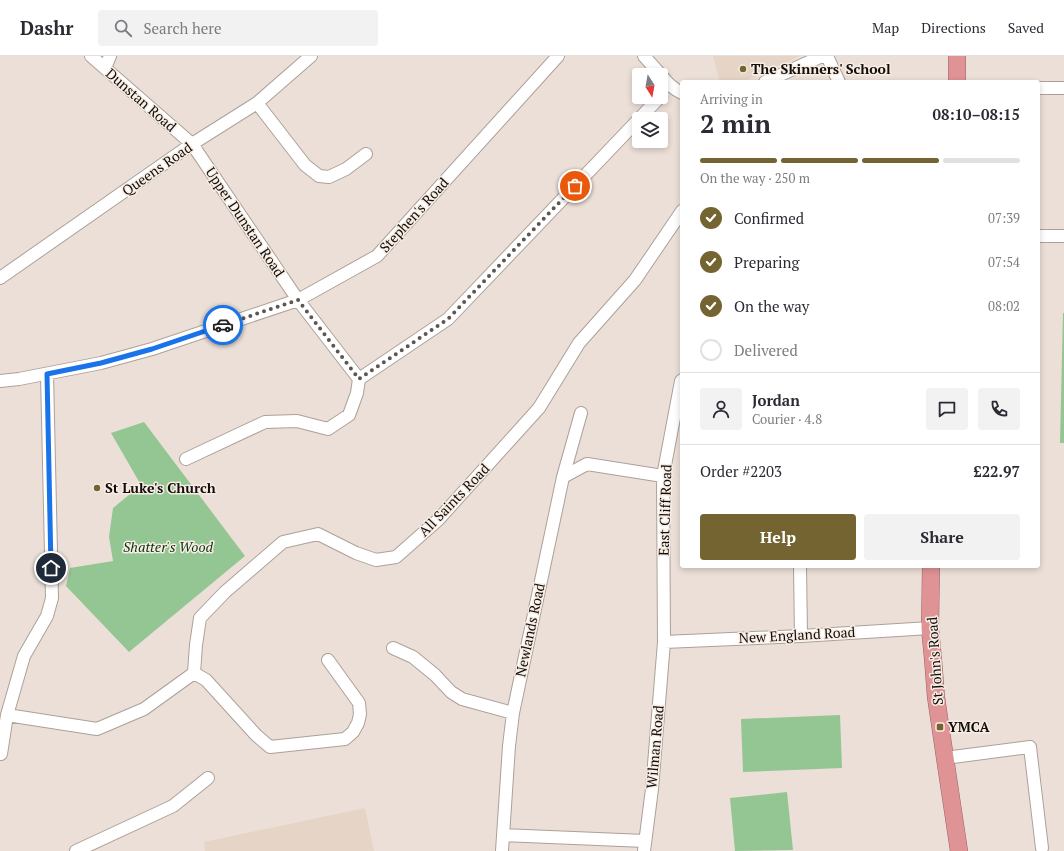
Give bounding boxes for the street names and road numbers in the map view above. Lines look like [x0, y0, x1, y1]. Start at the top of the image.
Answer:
street label: Dunstan Road [102, 64, 181, 136]
street label: Queens Road [118, 137, 196, 200]
street label: Upper Dunstan Road [202, 163, 289, 281]
street label: Stephen's Road [375, 173, 453, 256]
street label: All Saints Road [414, 459, 493, 540]
street label: East Cliff Road [653, 464, 676, 556]
street label: Newlands Road [510, 581, 549, 679]
street label: St John's Road [922, 616, 947, 706]
street label: New England Road [738, 622, 856, 647]
street label: Wilman Road [641, 704, 668, 789]

